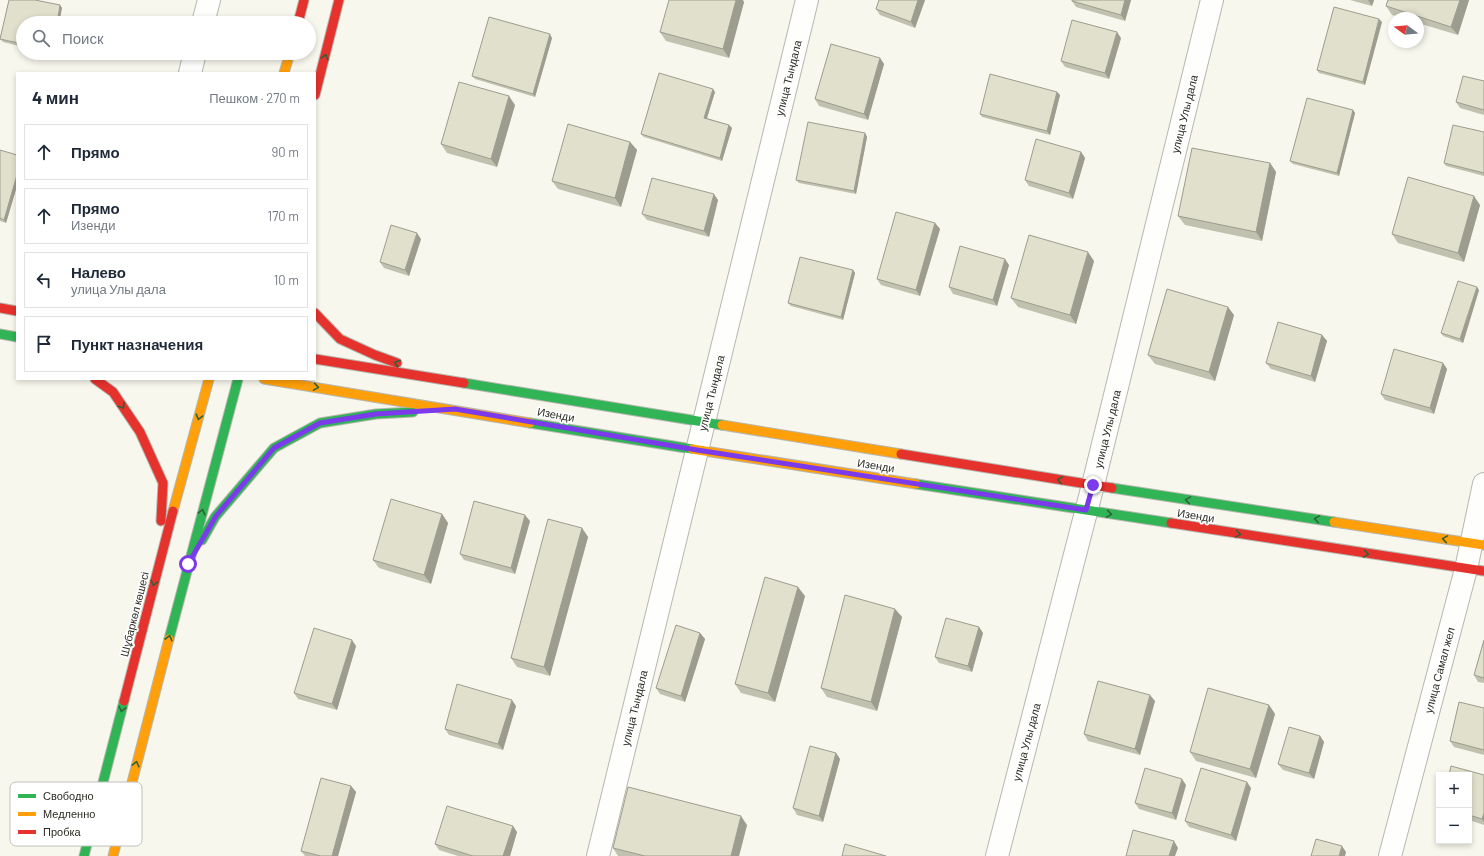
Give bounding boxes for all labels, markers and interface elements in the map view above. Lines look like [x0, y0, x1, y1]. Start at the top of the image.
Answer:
north arrow [1388, 12, 1424, 48]
search box [16, 16, 316, 60]
icon: search [30, 27, 52, 49]
text: Поиск [62, 29, 104, 47]
street label: улица Тындала [772, 38, 804, 117]
one-way arrow [320, 54, 328, 60]
street label: улица Улы дала [1168, 73, 1200, 155]
text: 4 мин [32, 87, 79, 107]
text: Пешком · 270 m [209, 90, 300, 106]
icon: ahead [33, 141, 55, 163]
text: Прямо [71, 143, 120, 161]
text: 90 m [272, 144, 299, 160]
text: Прямо [71, 199, 120, 217]
icon: ahead [33, 205, 55, 227]
text: 170 m [268, 208, 299, 224]
text: Изенди [71, 217, 115, 233]
text: Налево [71, 263, 126, 281]
icon: left [33, 269, 55, 291]
text: 10 m [274, 272, 299, 288]
text: улица Улы дала [71, 281, 166, 297]
icon: arrive [33, 333, 55, 355]
text: Пункт назначения [71, 335, 203, 353]
street label: улица Тындала [695, 353, 727, 432]
one-way arrow [393, 359, 400, 368]
one-way arrow [313, 382, 320, 391]
street label: улица Улы дала [1091, 388, 1123, 470]
one-way arrow [117, 401, 124, 408]
street label: Изенди [536, 404, 576, 424]
one-way arrow [195, 413, 204, 420]
street label: Изенди [856, 456, 896, 474]
one-way arrow [1057, 476, 1063, 484]
route end [1084, 476, 1102, 494]
one-way arrow [1185, 496, 1192, 504]
street label: Изенди [1176, 506, 1216, 524]
one-way arrow [197, 509, 205, 516]
one-way arrow [1106, 509, 1112, 518]
one-way arrow [1314, 515, 1320, 524]
one-way arrow [1235, 529, 1241, 538]
one-way arrow [1442, 535, 1449, 544]
one-way arrow [1363, 549, 1369, 558]
route start [179, 555, 197, 573]
street label: Шұбаркөл көшесі [117, 570, 151, 658]
one-way arrow [150, 579, 159, 586]
street label: улица Самал жел [1421, 626, 1457, 714]
one-way arrow [164, 635, 172, 641]
street label: улица Тындала [618, 668, 650, 747]
street label: улица Улы дала [1009, 701, 1043, 782]
one-way arrow [118, 705, 126, 712]
one-way arrow [132, 761, 140, 767]
map controls [1436, 772, 1472, 844]
button: + [1436, 772, 1472, 808]
legend [10, 782, 142, 846]
text: Свободно [43, 789, 94, 802]
text: Медленно [43, 807, 95, 820]
button: − [1436, 808, 1472, 844]
text: Пробка [43, 825, 81, 838]

